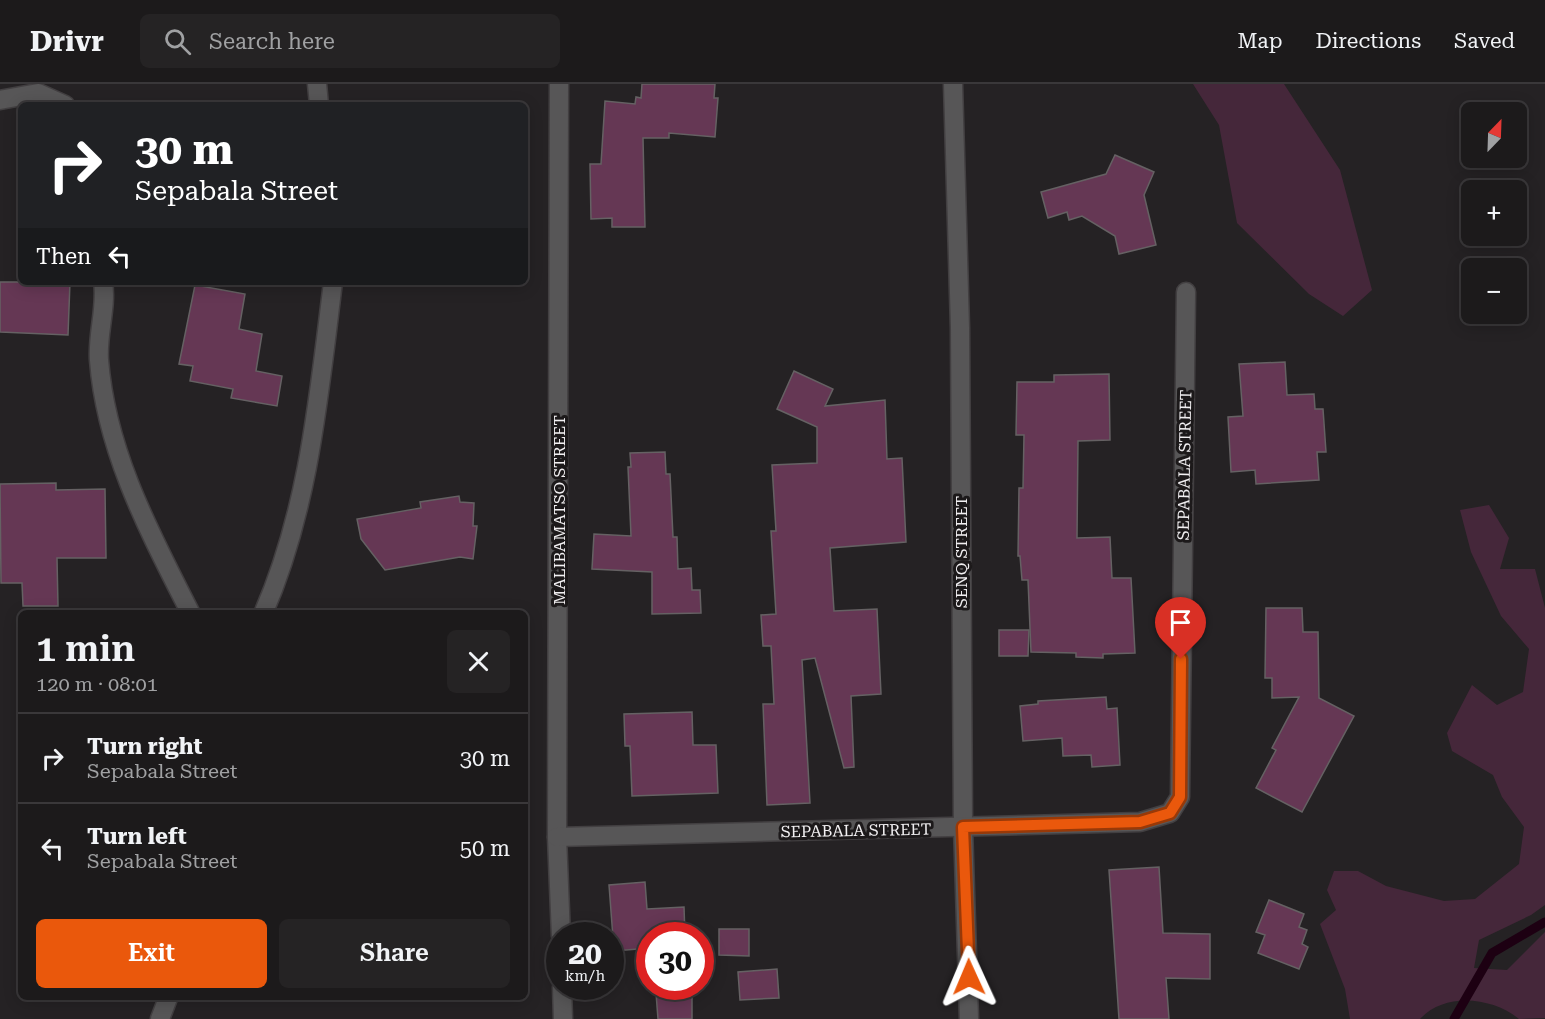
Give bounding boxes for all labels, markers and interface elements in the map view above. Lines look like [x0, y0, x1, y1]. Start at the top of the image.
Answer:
search box [140, 14, 560, 68]
text: Drivr [30, 25, 104, 58]
icon: search [161, 25, 194, 58]
text: Search here [209, 29, 335, 54]
text: Map [1238, 29, 1282, 53]
text: Directions [1315, 29, 1421, 53]
text: Saved [1454, 29, 1515, 53]
north arrow [1461, 102, 1527, 168]
map controls [1461, 102, 1527, 324]
text: 30 m [135, 125, 233, 174]
icon: right [36, 126, 114, 204]
text: Sepabala Street [135, 175, 338, 207]
button: + [1461, 180, 1527, 246]
icon: left [103, 240, 136, 273]
text: Then [36, 244, 91, 269]
button: − [1461, 258, 1527, 324]
street label: SEPABALA STREET [1174, 389, 1195, 540]
street label: MALIBAMATSO STREET [550, 415, 569, 605]
street label: SENQ STREET [952, 496, 971, 608]
pin [1155, 597, 1206, 659]
icon: arrive [1164, 606, 1197, 639]
text: 1 min [36, 628, 135, 670]
button: close [447, 630, 510, 693]
text: 120 m · 08:01 [36, 672, 158, 696]
text: Turn right [87, 734, 202, 759]
icon: right [36, 742, 69, 775]
text: 30 m [460, 746, 510, 771]
text: Sepabala Street [87, 759, 237, 783]
street label: SEPABALA STREET [781, 820, 932, 841]
text: Turn left [87, 824, 187, 849]
icon: left [36, 832, 69, 865]
text: 50 m [460, 836, 510, 861]
text: Sepabala Street [87, 849, 237, 873]
button: Exit [36, 919, 267, 988]
button: Share [279, 919, 510, 988]
speed limit sign: 30 [636, 922, 714, 1000]
text: 20 [568, 936, 602, 971]
position arrow [937, 945, 1001, 1009]
text: km/h [565, 967, 605, 985]

